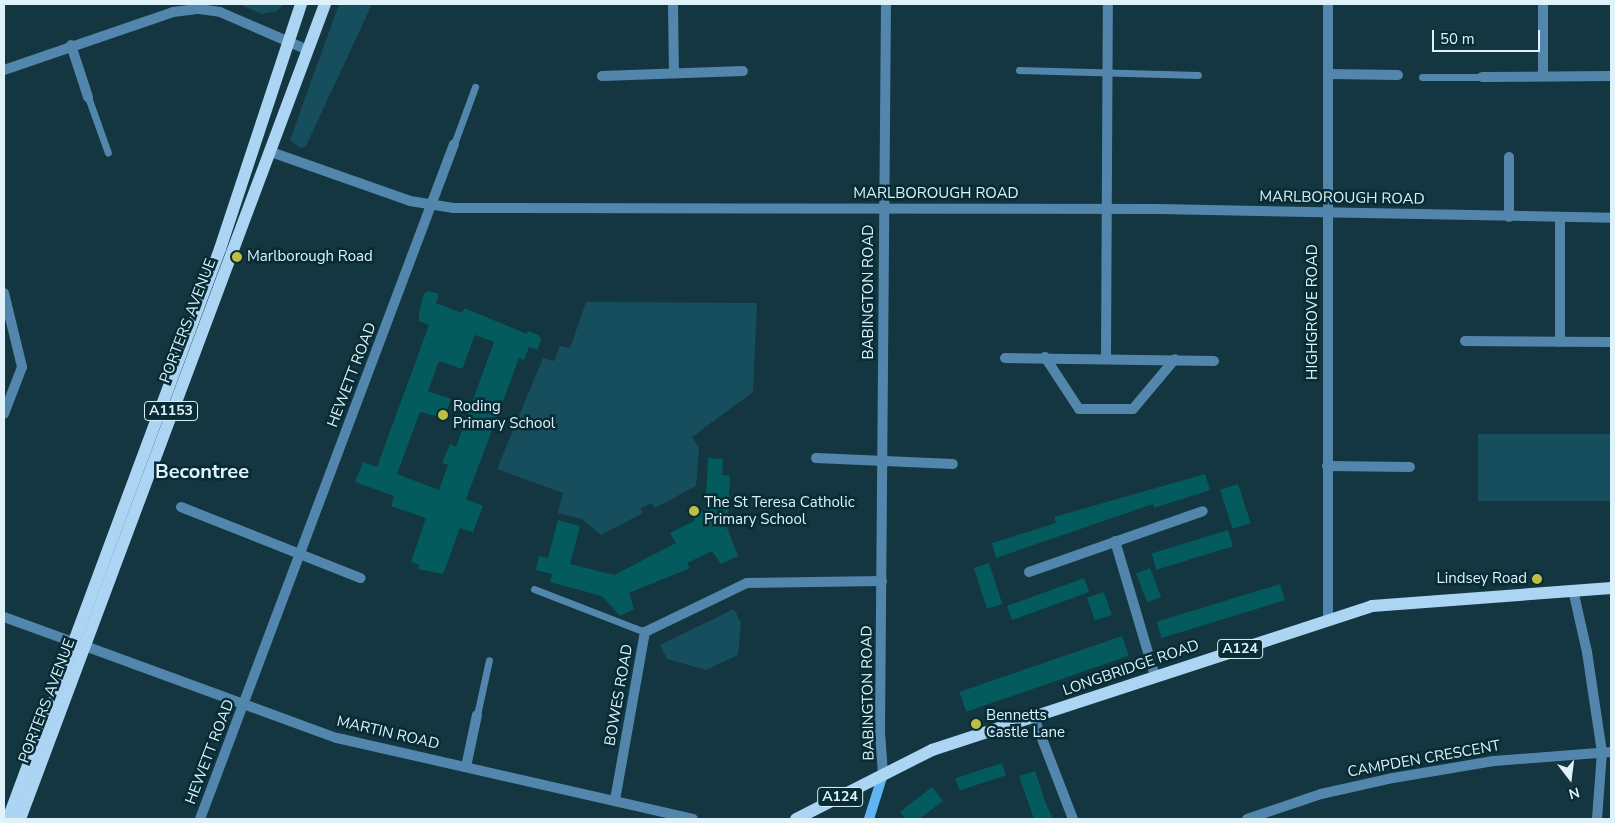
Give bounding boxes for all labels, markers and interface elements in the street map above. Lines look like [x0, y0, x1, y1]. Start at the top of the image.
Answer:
scale bar [1435, 20, 1542, 52]
text: 50 m [1440, 29, 1475, 49]
street label: MARLBOROUGH ROAD [853, 185, 1019, 203]
street label: MARLBOROUGH ROAD [1259, 188, 1425, 208]
street label: BABINGTON ROAD [860, 225, 878, 359]
street label: HIGHGROVE ROAD [1304, 244, 1322, 380]
place label: Marlborough Road [247, 248, 373, 266]
marker: Marlborough Road [231, 251, 243, 263]
street label: PORTERS AVENUE [156, 256, 220, 386]
street label: HEWETT ROAD [324, 320, 380, 430]
place label: Roding Primary School [453, 397, 555, 432]
road number: A1153 [144, 400, 198, 422]
marker: Roding Primary School [437, 409, 449, 421]
district label: Becontree [155, 459, 249, 483]
place label: The St Teresa Catholic Primary School [704, 493, 855, 528]
marker: The St Teresa Catholic Primary School [688, 505, 700, 517]
place label: Lindsey Road [1437, 570, 1527, 588]
marker: Lindsey Road [1531, 573, 1543, 585]
street label: BABINGTON ROAD [858, 625, 878, 761]
street label: PORTERS AVENUE [15, 636, 79, 766]
street label: LONGBRIDGE ROAD [1060, 636, 1202, 700]
road number: A124 [1216, 638, 1264, 661]
street label: BOWES ROAD [601, 643, 637, 747]
street label: HEWETT ROAD [182, 697, 238, 807]
place label: Bennetts Castle Lane [986, 706, 1065, 741]
street label: MARTIN ROAD [335, 712, 441, 754]
marker: Bennetts Castle Lane [970, 718, 982, 730]
street label: CAMPDEN CRESCENT [1346, 737, 1502, 781]
north arrow [1545, 753, 1595, 803]
text: N [1566, 782, 1582, 804]
road number: A124 [816, 786, 864, 809]

